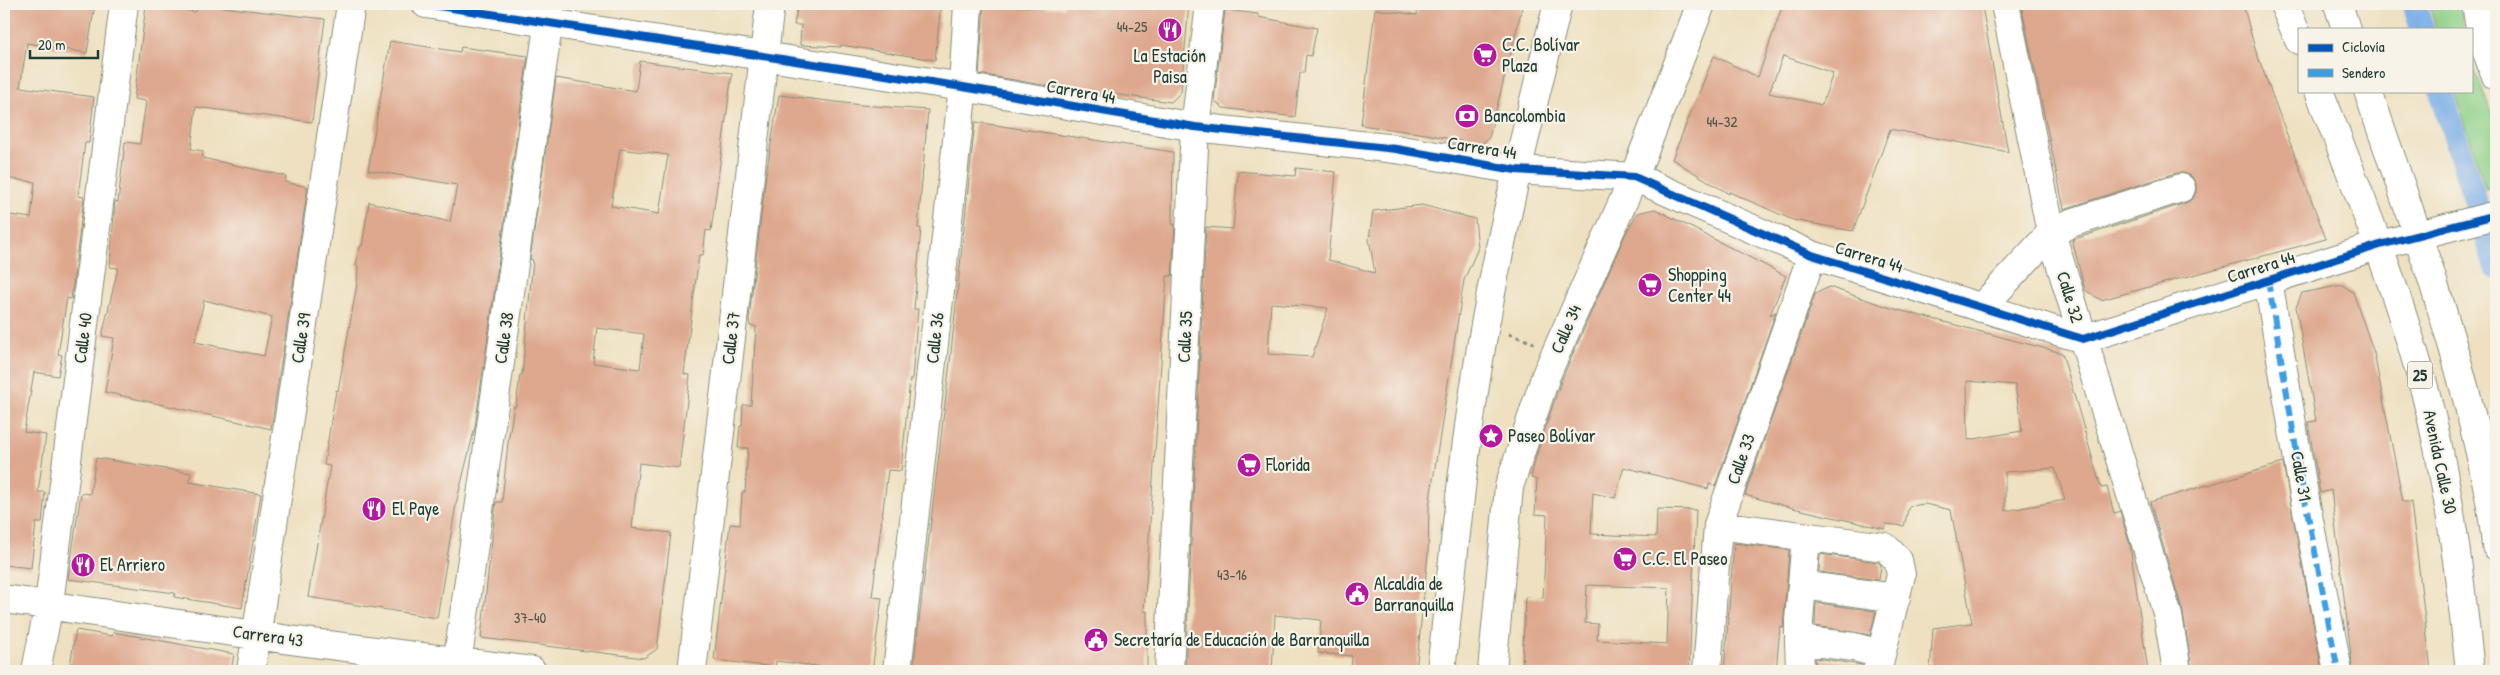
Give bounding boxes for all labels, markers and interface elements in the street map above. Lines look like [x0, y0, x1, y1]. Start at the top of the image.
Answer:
house number: 44-25 [1117, 16, 1148, 37]
restaurant icon: La Estación Paisa [1157, 17, 1183, 43]
scale bar [30, 28, 98, 60]
legend [2298, 28, 2472, 92]
place label: C.C. Bolívar Plaza [1502, 32, 1580, 78]
text: 20 m [38, 34, 65, 55]
text: Ciclovía [2342, 36, 2385, 57]
supermarket icon: C.C. Bolívar Plaza [1472, 42, 1498, 68]
place label: La Estación Paisa [1134, 43, 1206, 89]
text: Sendero [2342, 62, 2385, 83]
street label: Carrera 44 [1045, 73, 1118, 110]
bank icon: Bancolombia [1454, 103, 1480, 129]
place label: Bancolombia [1484, 103, 1565, 128]
house number: 44-32 [1706, 111, 1738, 132]
street label: Carrera 44 [1446, 130, 1519, 165]
street label: Carrera 44 [1832, 234, 1906, 279]
street label: Carrera 44 [2224, 244, 2298, 289]
place label: Shopping Center 44 [1668, 262, 1731, 308]
street label: Calle 32 [2051, 268, 2090, 326]
supermarket icon: Shopping Center 44 [1637, 272, 1663, 298]
street label: Calle 34 [1544, 300, 1587, 357]
street label: Calle 38 [488, 310, 520, 365]
street label: Calle 37 [715, 310, 746, 366]
street label: Calle 35 [1171, 310, 1198, 363]
street label: Calle 40 [67, 311, 98, 365]
street label: Calle 39 [284, 311, 317, 365]
street label: Calle 36 [919, 311, 950, 365]
road number: 25 [2408, 362, 2432, 388]
street label: Avenida Calle 30 [2417, 408, 2464, 516]
place icon: Paseo Bolívar [1478, 423, 1504, 449]
place label: Paseo Bolívar [1508, 423, 1596, 448]
street label: Calle 33 [1720, 430, 1761, 488]
street label: Calle 31 [2285, 449, 2318, 503]
supermarket icon: Florida [1236, 452, 1262, 478]
place label: Florida [1265, 452, 1310, 477]
restaurant icon: El Paye [361, 496, 387, 522]
place label: El Paye [392, 496, 439, 521]
supermarket icon: C.C. El Paseo [1612, 546, 1638, 572]
place label: C.C. El Paseo [1642, 546, 1728, 571]
restaurant icon: El Arriero [70, 552, 96, 578]
place label: El Arriero [100, 552, 165, 577]
house number: 43-16 [1217, 564, 1247, 585]
place label: Alcaldía de Barranquilla [1374, 571, 1454, 617]
public building icon: Alcaldía de Barranquilla [1344, 581, 1370, 607]
house number: 37-40 [514, 607, 547, 628]
street label: Carrera 43 [231, 618, 305, 653]
public building icon: Secretaría de Educación de Barranquilla [1083, 627, 1109, 653]
place label: Secretaría de Educación de Barranquilla [1114, 627, 1369, 652]

